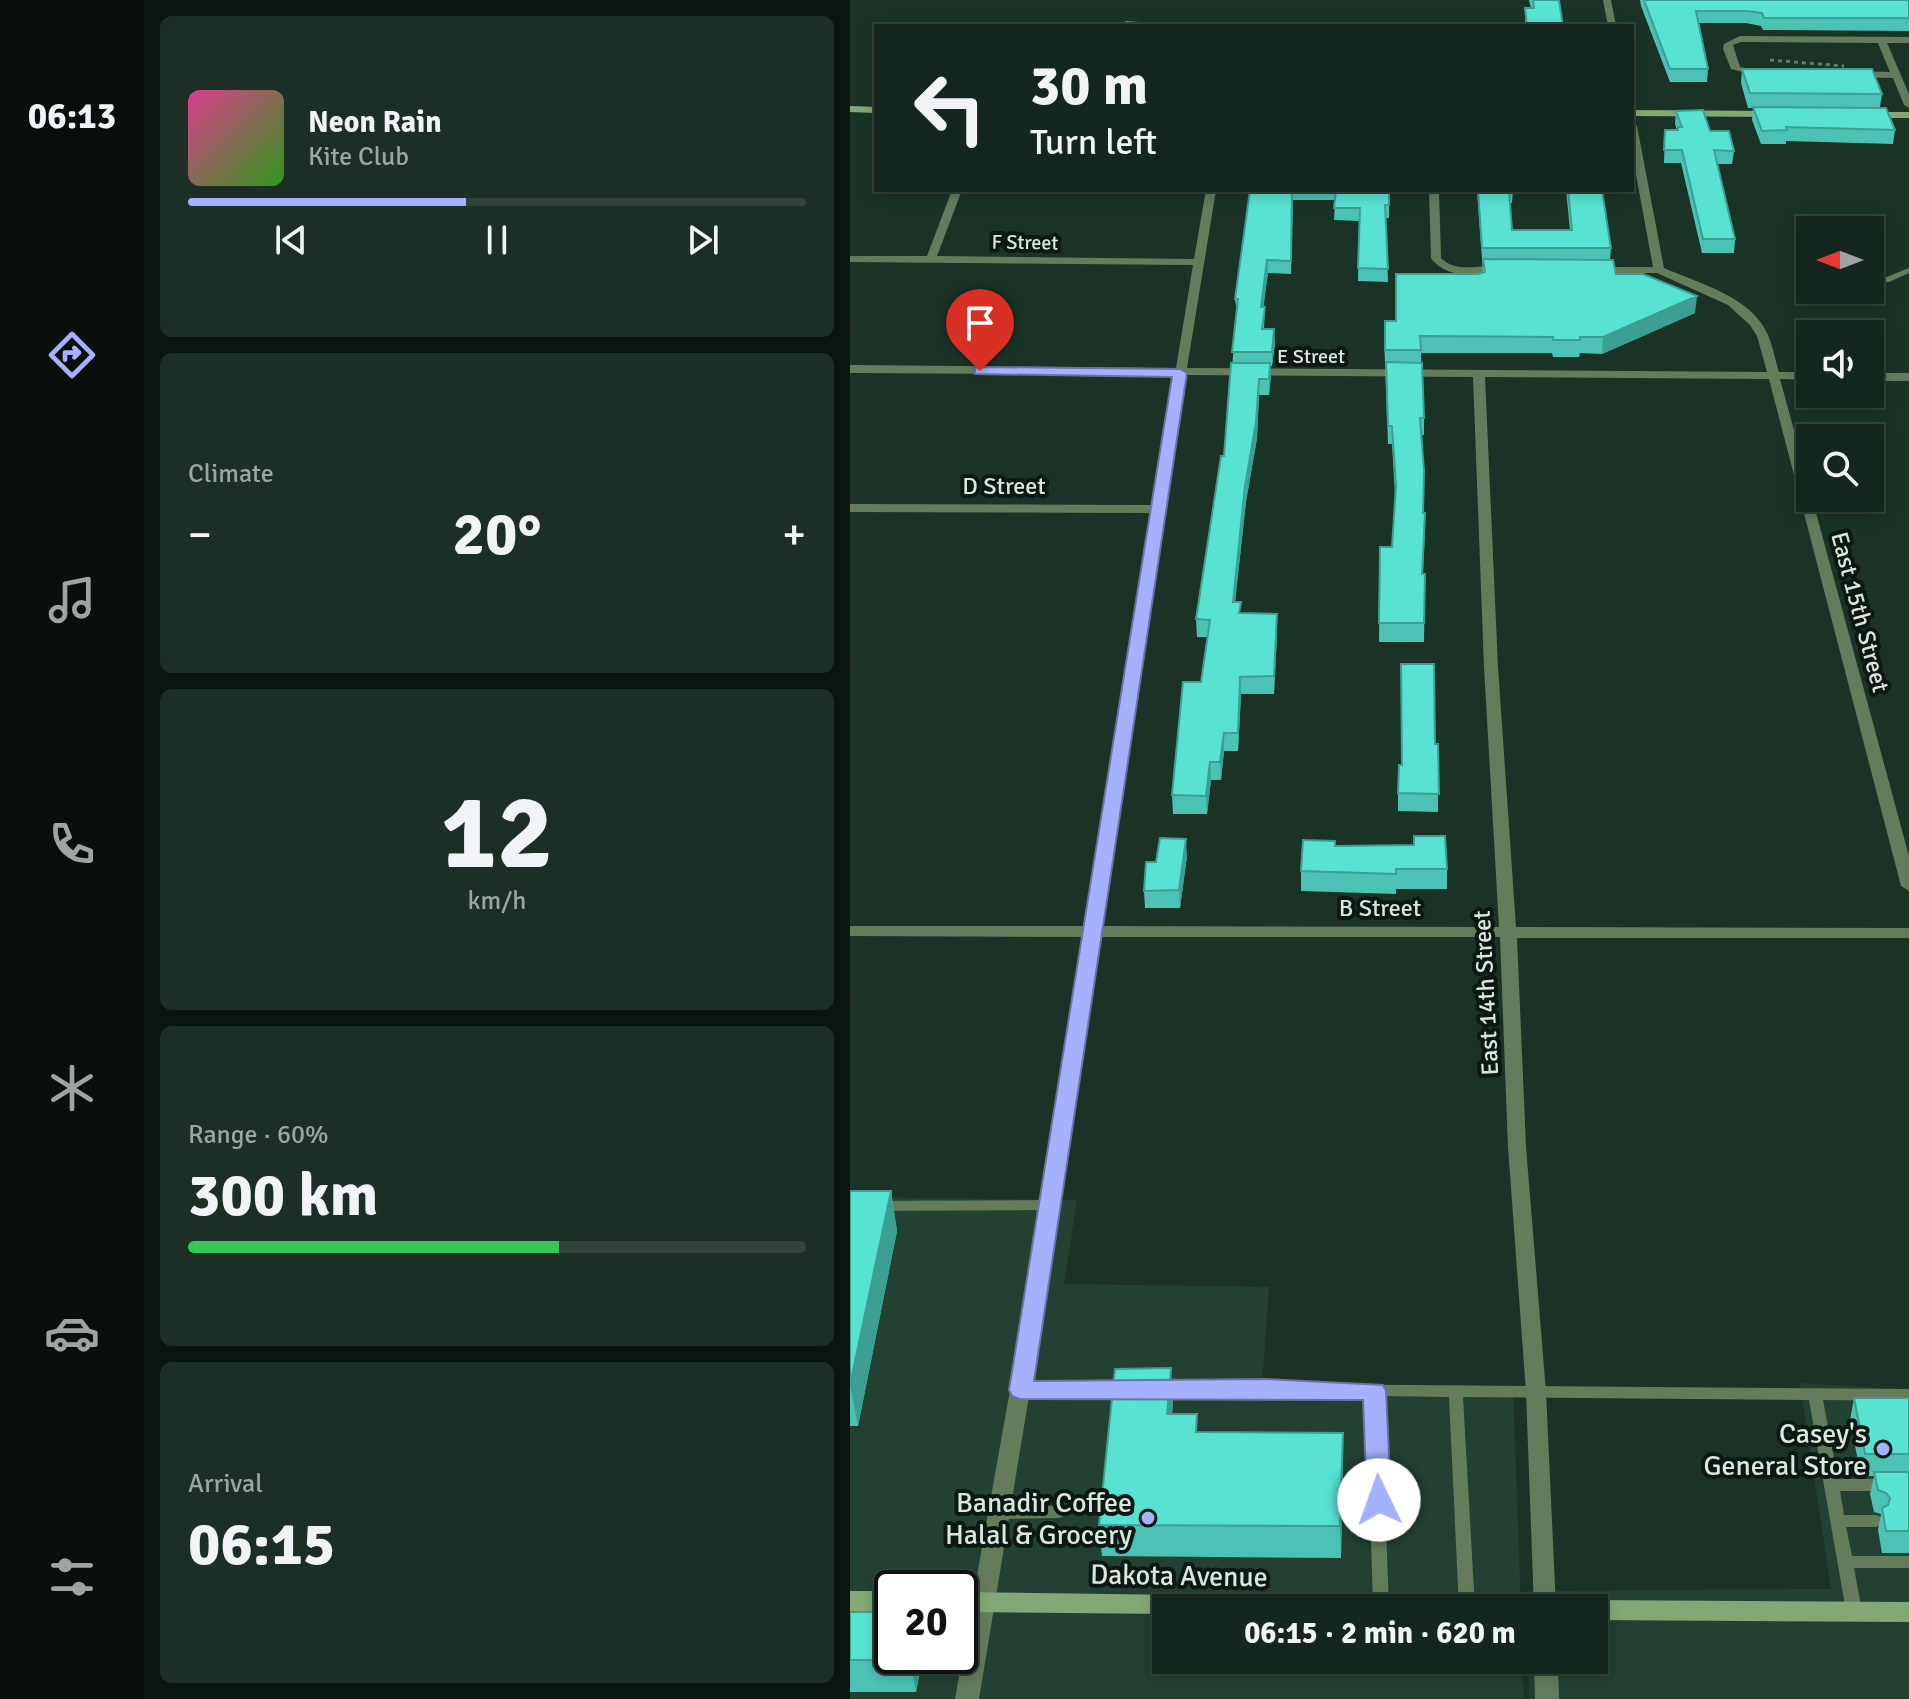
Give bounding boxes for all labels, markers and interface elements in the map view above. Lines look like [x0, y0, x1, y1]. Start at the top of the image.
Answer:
text: 30 m [1030, 51, 1148, 120]
icon: left [898, 56, 1002, 160]
text: 06:13 [28, 94, 116, 139]
text: Neon Rain [308, 104, 442, 141]
text: Turn left [1030, 120, 1157, 165]
text: Kite Club [308, 141, 409, 173]
north arrow [1796, 216, 1884, 304]
map controls [1796, 216, 1884, 512]
icon: previous [269, 218, 313, 262]
icon: pause [475, 218, 519, 262]
icon: next [681, 218, 725, 262]
street label: F Street [991, 229, 1059, 256]
pin [946, 289, 1014, 371]
icon: arrive [958, 301, 1002, 345]
button: sound [1796, 320, 1884, 408]
icon: directions [44, 327, 100, 383]
street label: E Street [1277, 344, 1345, 369]
button: search [1796, 424, 1884, 512]
text: Climate [188, 458, 274, 490]
street label: D Street [962, 471, 1046, 501]
text: 20° [453, 498, 541, 572]
text: − [188, 508, 212, 562]
text: + [782, 508, 806, 562]
street label: East 15th Street [1824, 528, 1896, 696]
icon: music [44, 572, 100, 628]
text: 12 [441, 769, 553, 897]
icon: phone [44, 816, 100, 872]
text: km/h [468, 885, 526, 917]
street label: B Street [1339, 893, 1421, 923]
street label: East 14th Street [1467, 910, 1505, 1076]
icon: climate [44, 1060, 100, 1116]
text: Range · 60% [188, 1119, 329, 1151]
text: 300 km [188, 1159, 378, 1233]
icon: car [44, 1305, 100, 1361]
place label: Casey's General Store [1704, 1417, 1867, 1483]
marker: Casey's General Store [1874, 1440, 1892, 1458]
position arrow [1337, 1458, 1421, 1542]
text: Arrival [188, 1468, 263, 1500]
place label: Banadir Coffee Halal & Grocery [945, 1486, 1132, 1552]
text: 06:15 [188, 1508, 335, 1582]
marker: Banadir Coffee Halal & Grocery [1139, 1509, 1157, 1527]
icon: filters [44, 1549, 100, 1605]
street label: Dakota Avenue [1090, 1557, 1268, 1595]
speed limit sign: 20 [874, 1570, 978, 1674]
text: 06:15 · 2 min · 620 m [1244, 1615, 1516, 1652]

